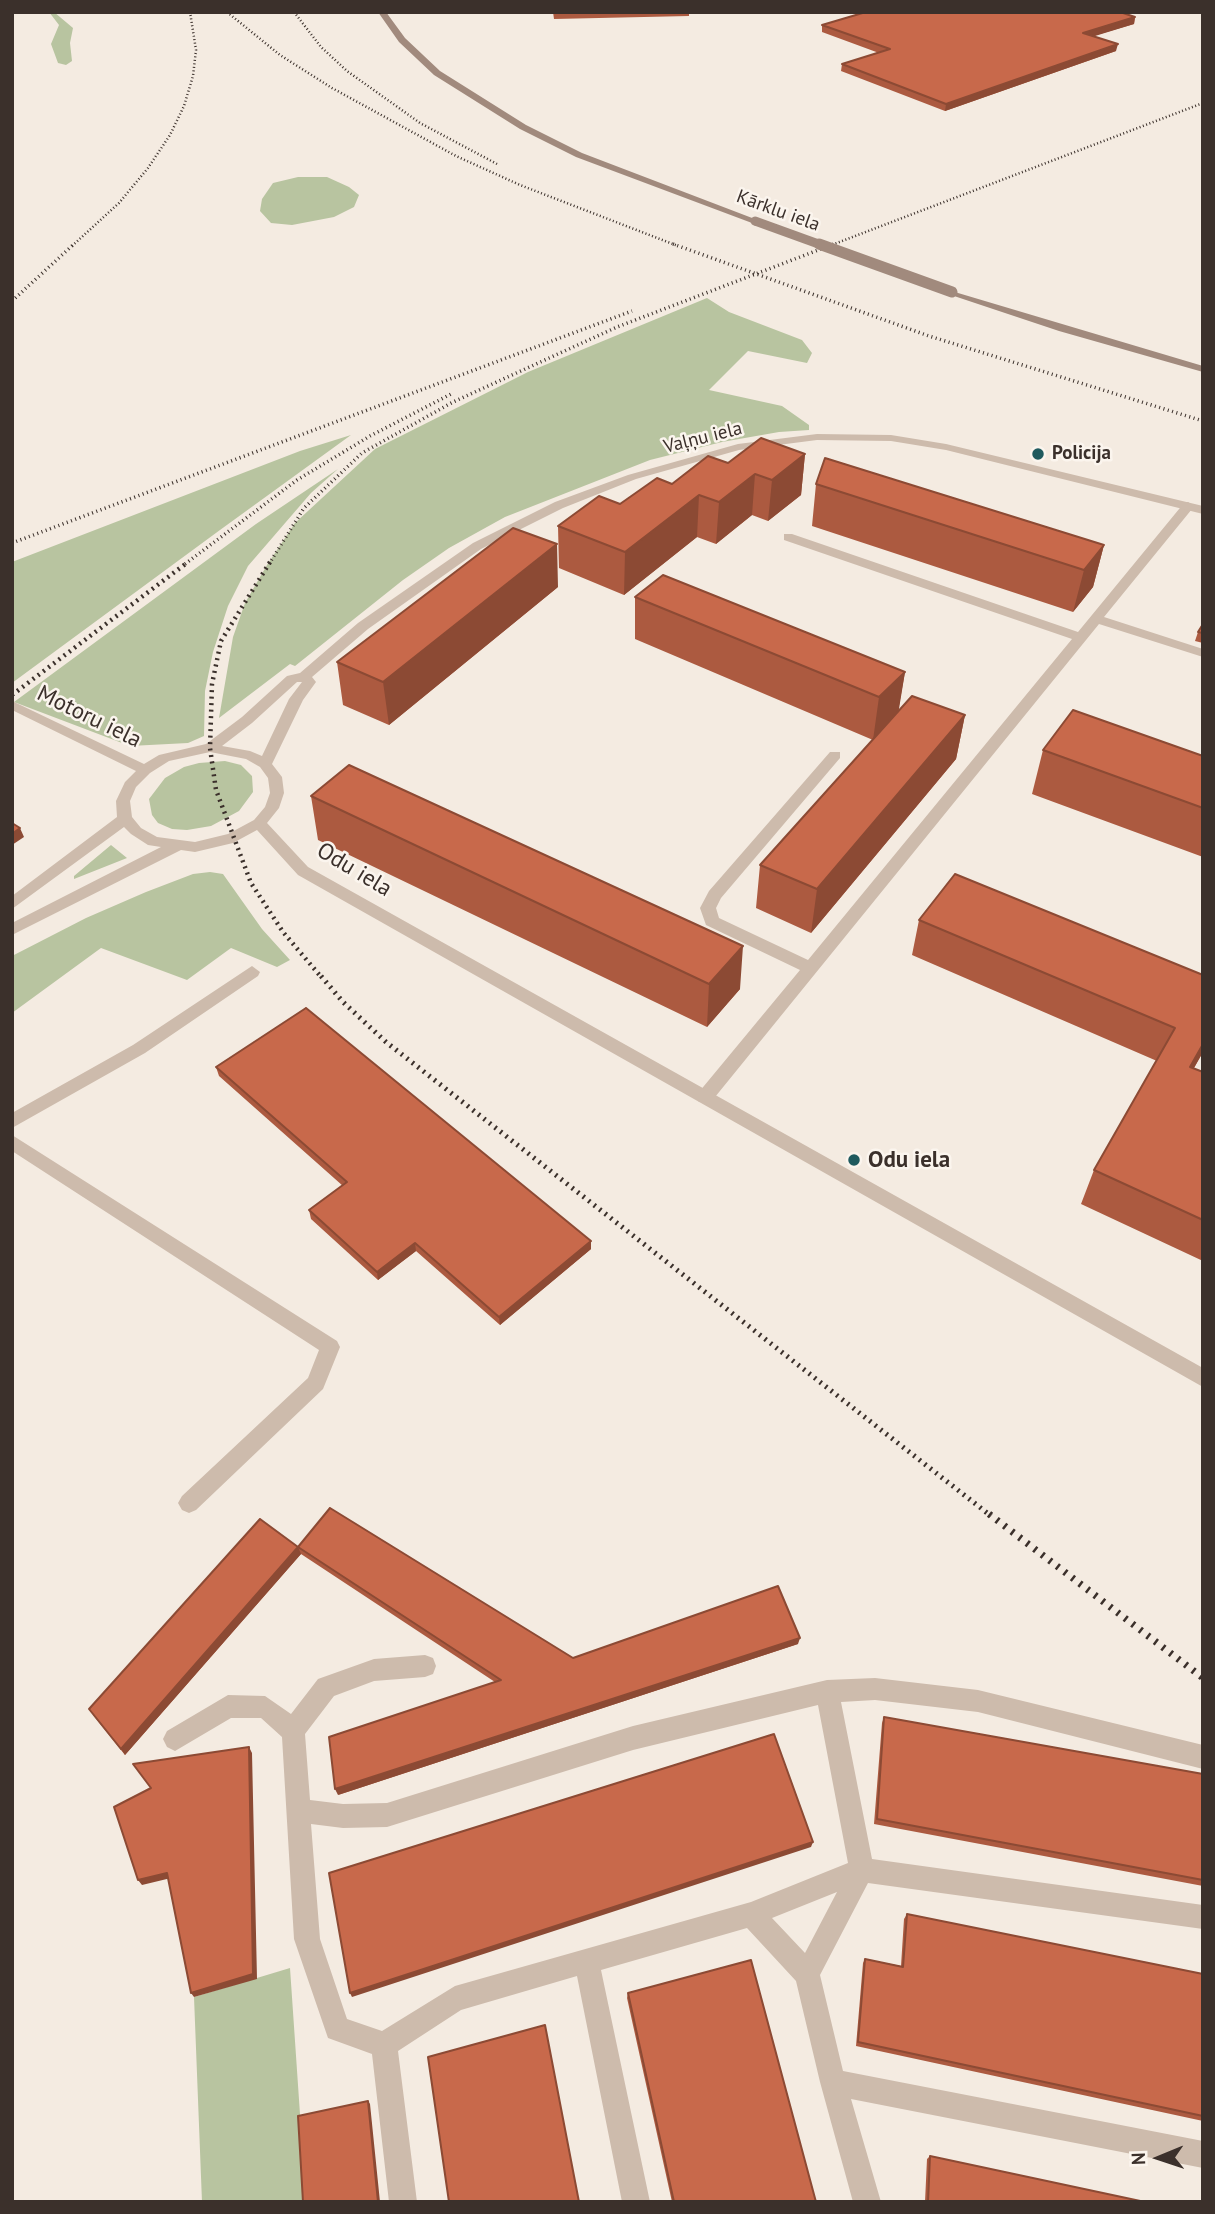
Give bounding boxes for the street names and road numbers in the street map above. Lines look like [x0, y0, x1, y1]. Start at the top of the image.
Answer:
street label: Kārklu iela [733, 185, 823, 237]
street label: Vaļņu iela [661, 417, 745, 459]
street label: Motoru iela [32, 680, 146, 754]
street label: Odu iela [311, 837, 397, 903]

